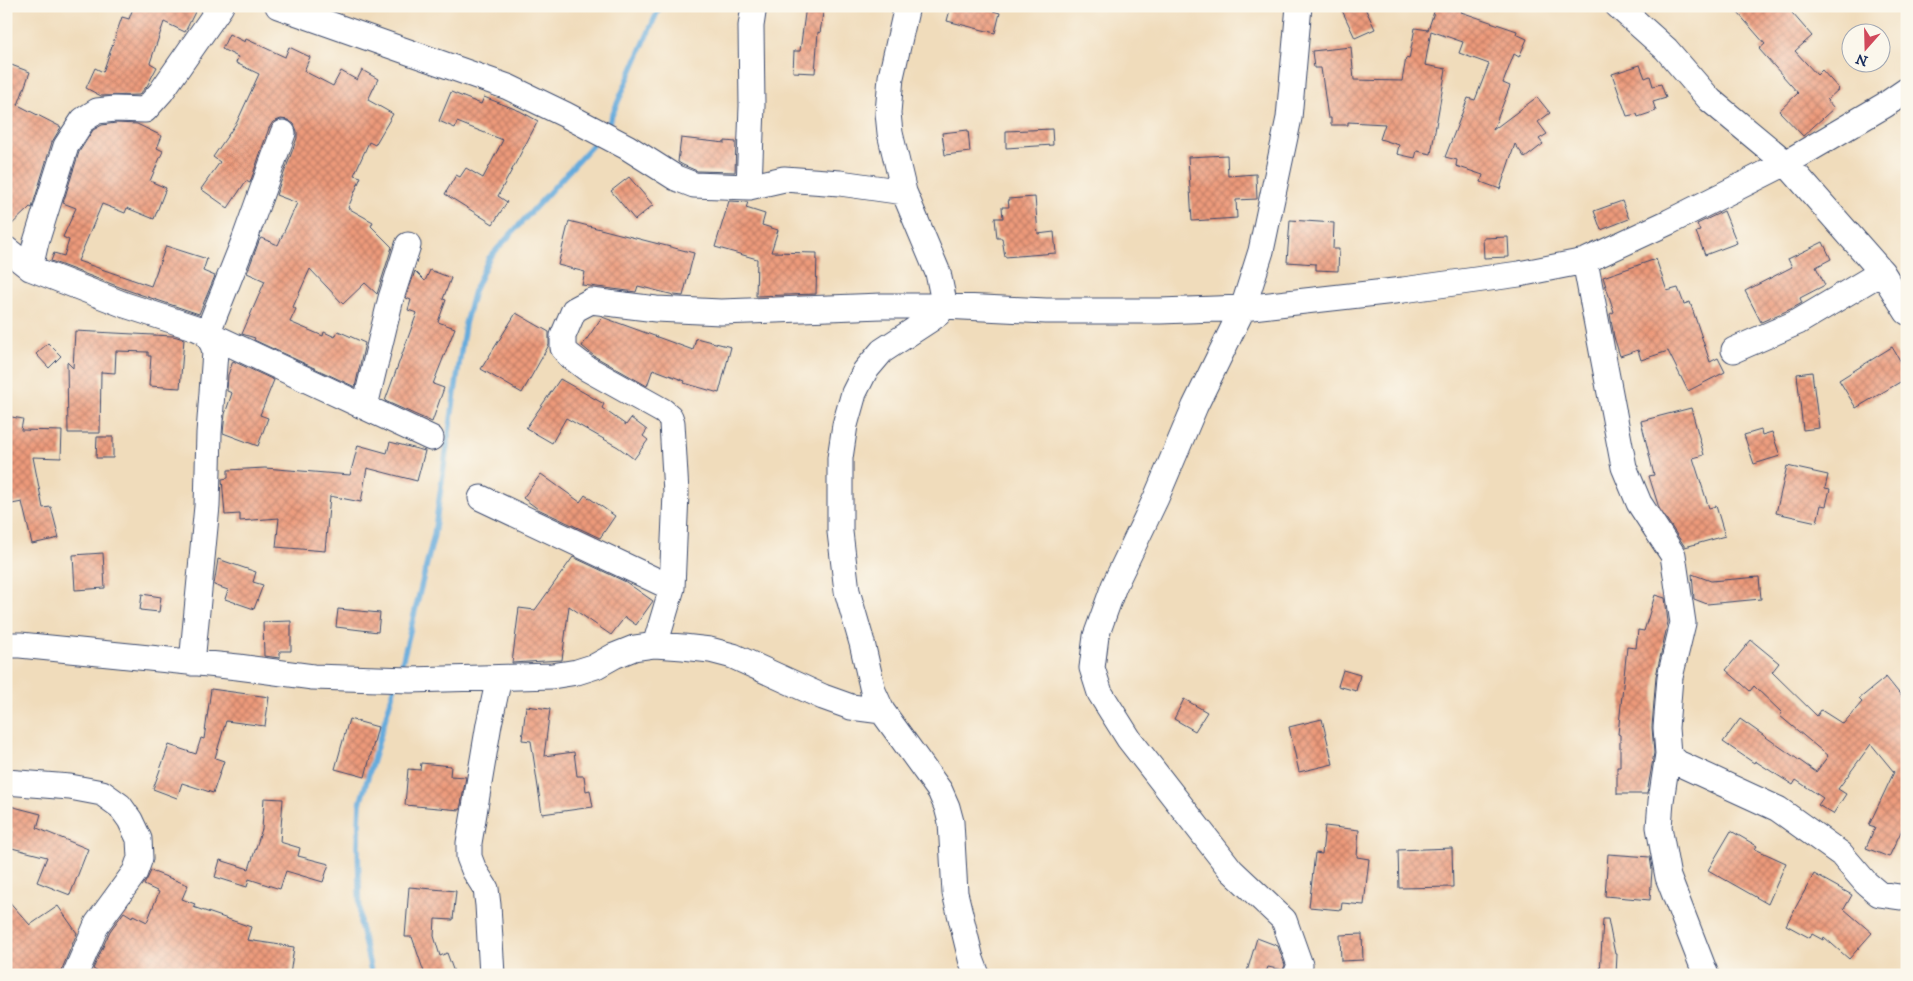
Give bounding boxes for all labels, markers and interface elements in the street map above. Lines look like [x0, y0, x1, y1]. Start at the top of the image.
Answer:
north arrow [1840, 22, 1890, 72]
text: N [1853, 49, 1870, 70]

